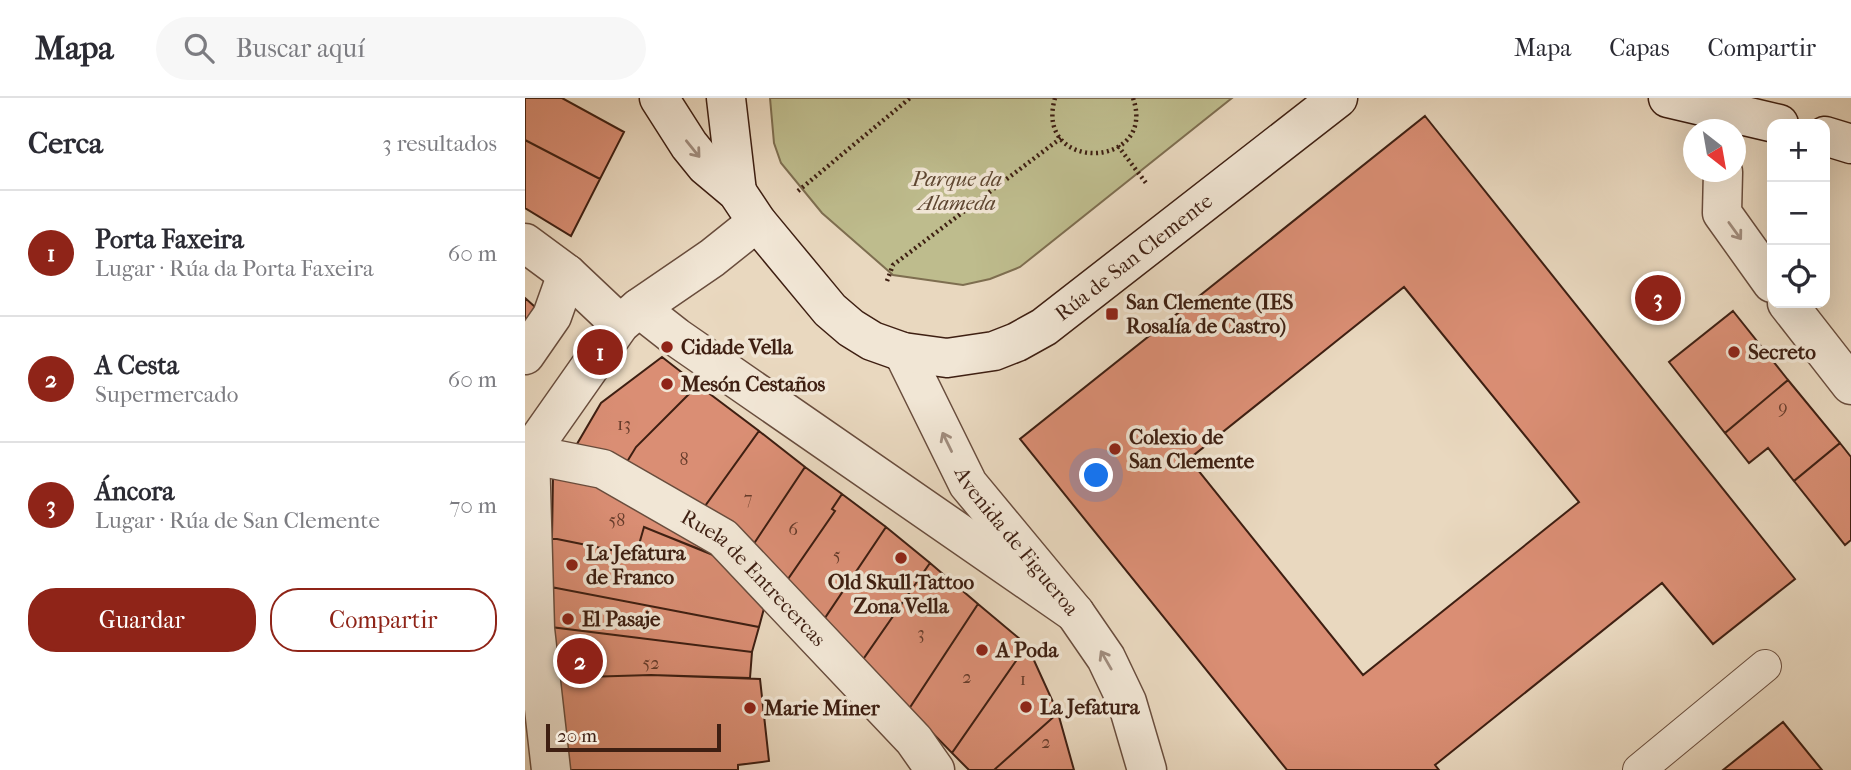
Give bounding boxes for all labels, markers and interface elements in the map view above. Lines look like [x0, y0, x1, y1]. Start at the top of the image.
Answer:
search box [156, 17, 646, 80]
text: Mapa [35, 29, 114, 68]
icon: search [180, 29, 218, 67]
text: Buscar aquí [236, 33, 365, 64]
text: Mapa [1514, 34, 1571, 62]
text: Capas [1609, 34, 1670, 62]
text: Compartir [1708, 34, 1816, 62]
north arrow [1683, 119, 1746, 182]
map controls [1767, 119, 1830, 308]
button: + [1767, 119, 1830, 182]
text: Cerca [28, 126, 103, 161]
text: 3 resultados [382, 130, 497, 157]
one-way arrow [685, 140, 700, 158]
park label: Parque da Alameda [911, 167, 1002, 215]
button: − [1767, 182, 1830, 245]
street label: Rúa de San Clemente [1050, 189, 1217, 326]
one-way arrow [1728, 221, 1742, 240]
text: Porta Faxeira [95, 224, 244, 255]
text: 1 [47, 240, 55, 267]
text: 60 m [448, 240, 497, 267]
button: locate [1767, 245, 1830, 308]
text: Lugar · Rúa da Porta Faxeira [95, 255, 374, 282]
pin: 3 [1635, 272, 1681, 324]
place label: San Clemente (IES Rosalía de Castro) [1126, 290, 1293, 338]
marker: San Clemente (IES Rosalía de Castro) [1104, 306, 1120, 322]
pin: 1 [577, 326, 623, 378]
place label: Cidade Vella [681, 335, 794, 359]
marker: Cidade Vella [659, 339, 675, 355]
place label: Secreto [1748, 340, 1816, 364]
marker: Secreto [1726, 344, 1742, 360]
text: A Cesta [95, 350, 179, 381]
text: 2 [45, 366, 57, 393]
text: 60 m [448, 366, 497, 393]
place label: Mesón Cestaños [680, 372, 826, 396]
marker: Mesón Cestaños [659, 376, 675, 392]
text: Supermercado [95, 381, 239, 408]
house number: 9 [1778, 397, 1788, 418]
house number: 13 [617, 414, 631, 435]
place label: Colexio de San Clemente [1129, 425, 1255, 473]
one-way arrow [940, 432, 954, 453]
marker: Colexio de San Clemente [1107, 441, 1123, 457]
house number: 8 [679, 449, 689, 470]
your location [1079, 458, 1113, 492]
street label: Avenida de Figueroa [949, 462, 1084, 620]
text: Áncora [95, 476, 174, 507]
house number: 7 [744, 488, 753, 509]
text: 3 [46, 492, 56, 519]
text: 70 m [449, 492, 497, 519]
street label: Ruela de Entrecercas [677, 505, 831, 651]
text: Lugar · Rúa de San Clemente [95, 507, 380, 534]
house number: 58 [609, 510, 625, 531]
house number: 6 [788, 519, 798, 540]
place label: La Jefatura de Franco [586, 541, 687, 589]
house number: 5 [833, 545, 841, 566]
marker: Old Skull Tattoo Zona Vella [893, 550, 909, 566]
marker: La Jefatura de Franco [564, 557, 580, 573]
place label: Old Skull Tattoo Zona Vella [828, 570, 974, 618]
button: Guardar [28, 588, 256, 652]
button: Compartir [270, 588, 497, 652]
place label: El Pasaje [582, 607, 661, 631]
marker: El Pasaje [560, 611, 576, 627]
house number: 3 [917, 623, 925, 644]
pin: 2 [557, 635, 603, 687]
place label: A Poda [994, 638, 1059, 662]
marker: A Poda [974, 642, 990, 658]
one-way arrow [1099, 651, 1113, 671]
house number: 52 [642, 653, 660, 674]
house number: 2 [962, 667, 972, 688]
house number: 1 [1020, 669, 1026, 690]
place label: La Jefatura [1040, 695, 1141, 719]
place label: Marie Miner [763, 696, 881, 720]
marker: La Jefatura [1018, 699, 1034, 715]
marker: Marie Miner [742, 700, 758, 716]
scale bar [546, 721, 721, 753]
text: 20 m [557, 725, 597, 747]
house number: 2 [1041, 732, 1051, 753]

